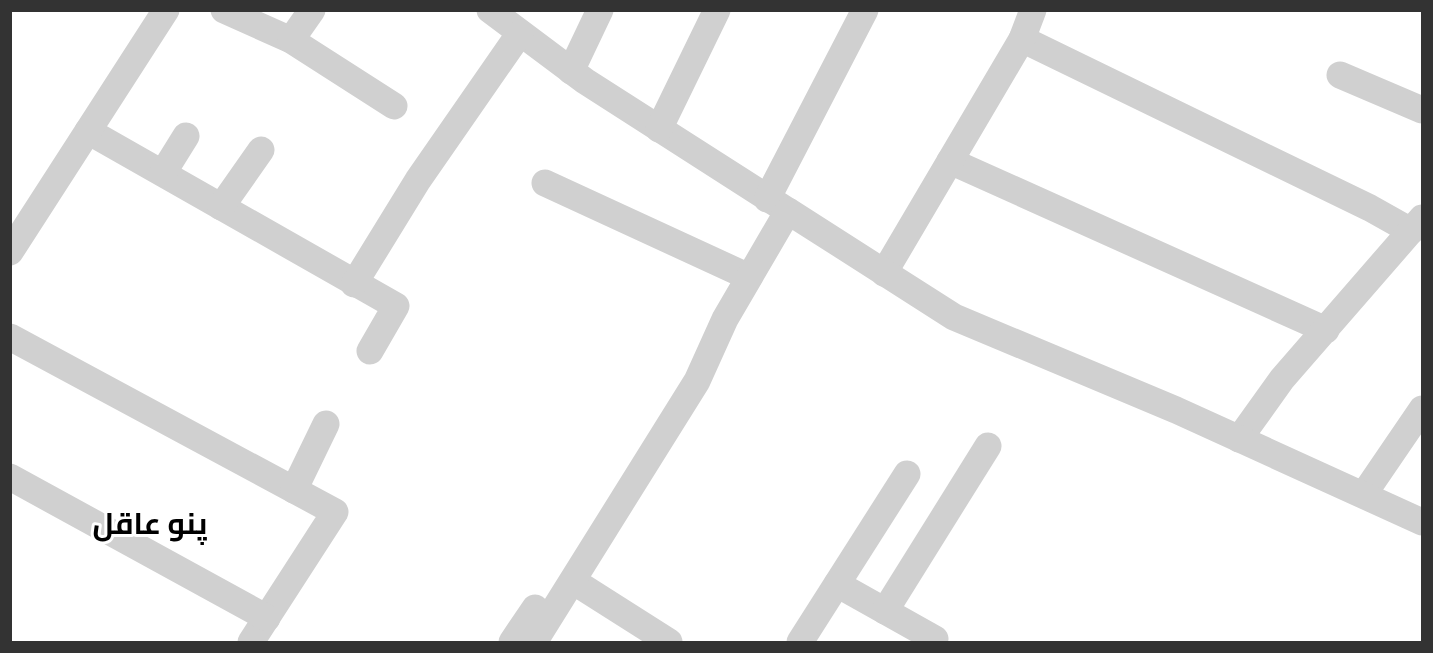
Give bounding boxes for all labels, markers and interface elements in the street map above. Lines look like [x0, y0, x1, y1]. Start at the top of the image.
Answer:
district label: پنو عاقل [93, 506, 207, 545]

